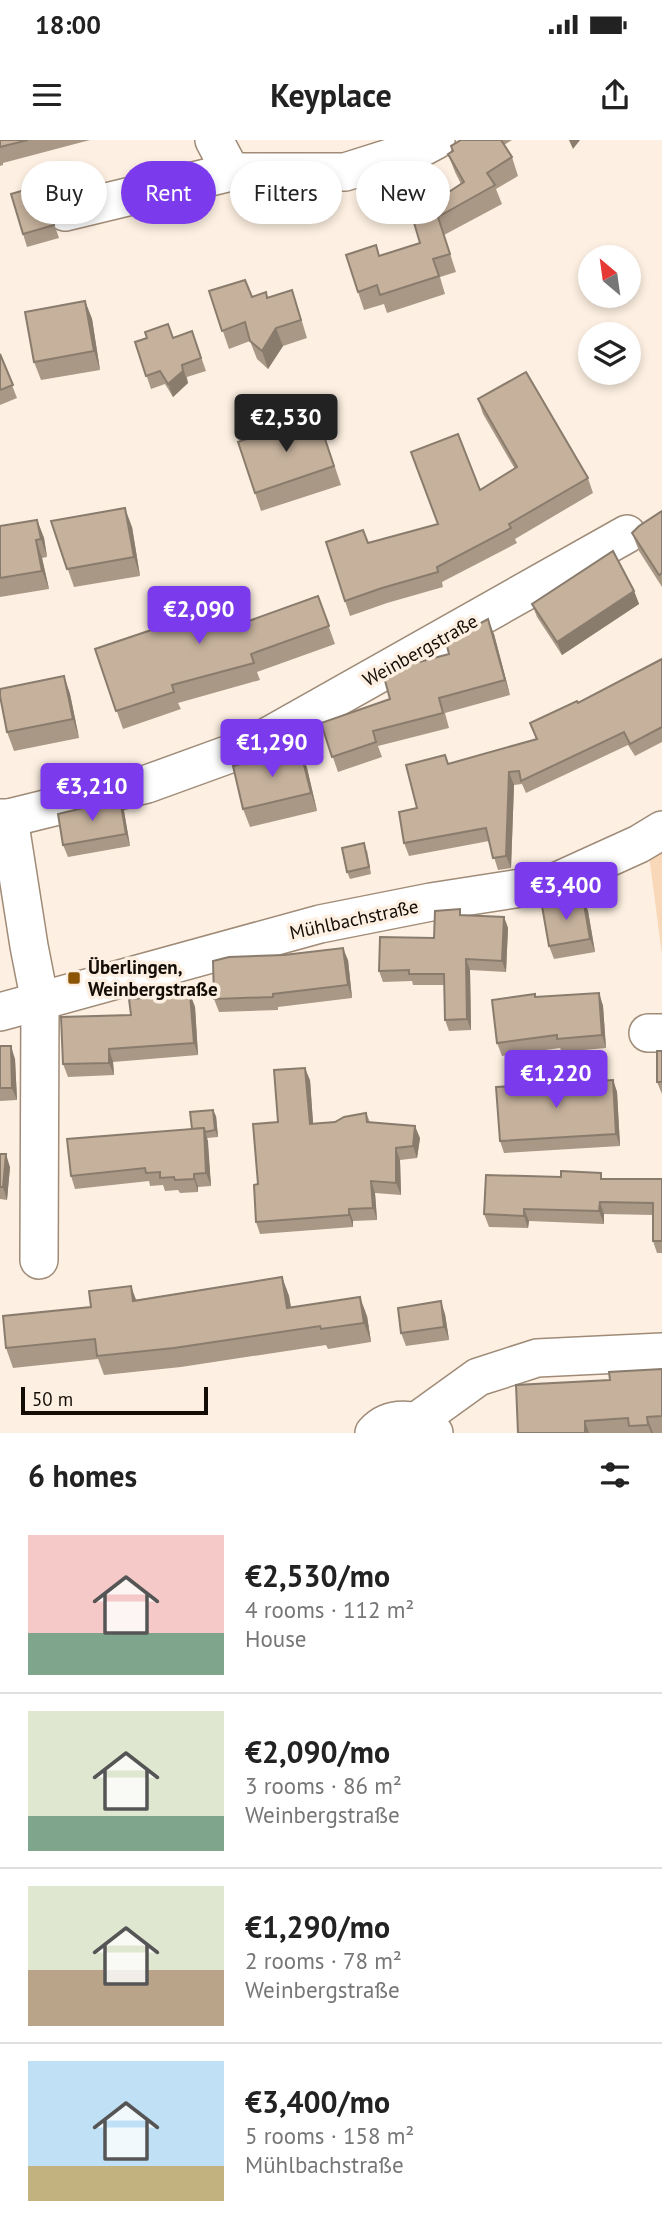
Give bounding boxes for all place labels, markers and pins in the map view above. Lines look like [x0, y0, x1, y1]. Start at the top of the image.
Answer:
pin: €2,530 [229, 394, 343, 454]
pin: €2,090 [142, 587, 256, 646]
pin: €1,290 [215, 720, 329, 779]
pin: €3,210 [35, 764, 149, 823]
pin: €3,400 [509, 862, 623, 922]
place label: Überlingen, Weinbergstraße [88, 955, 218, 1001]
marker: Überlingen, Weinbergstraße [66, 970, 82, 986]
pin: €1,220 [499, 1051, 613, 1110]

